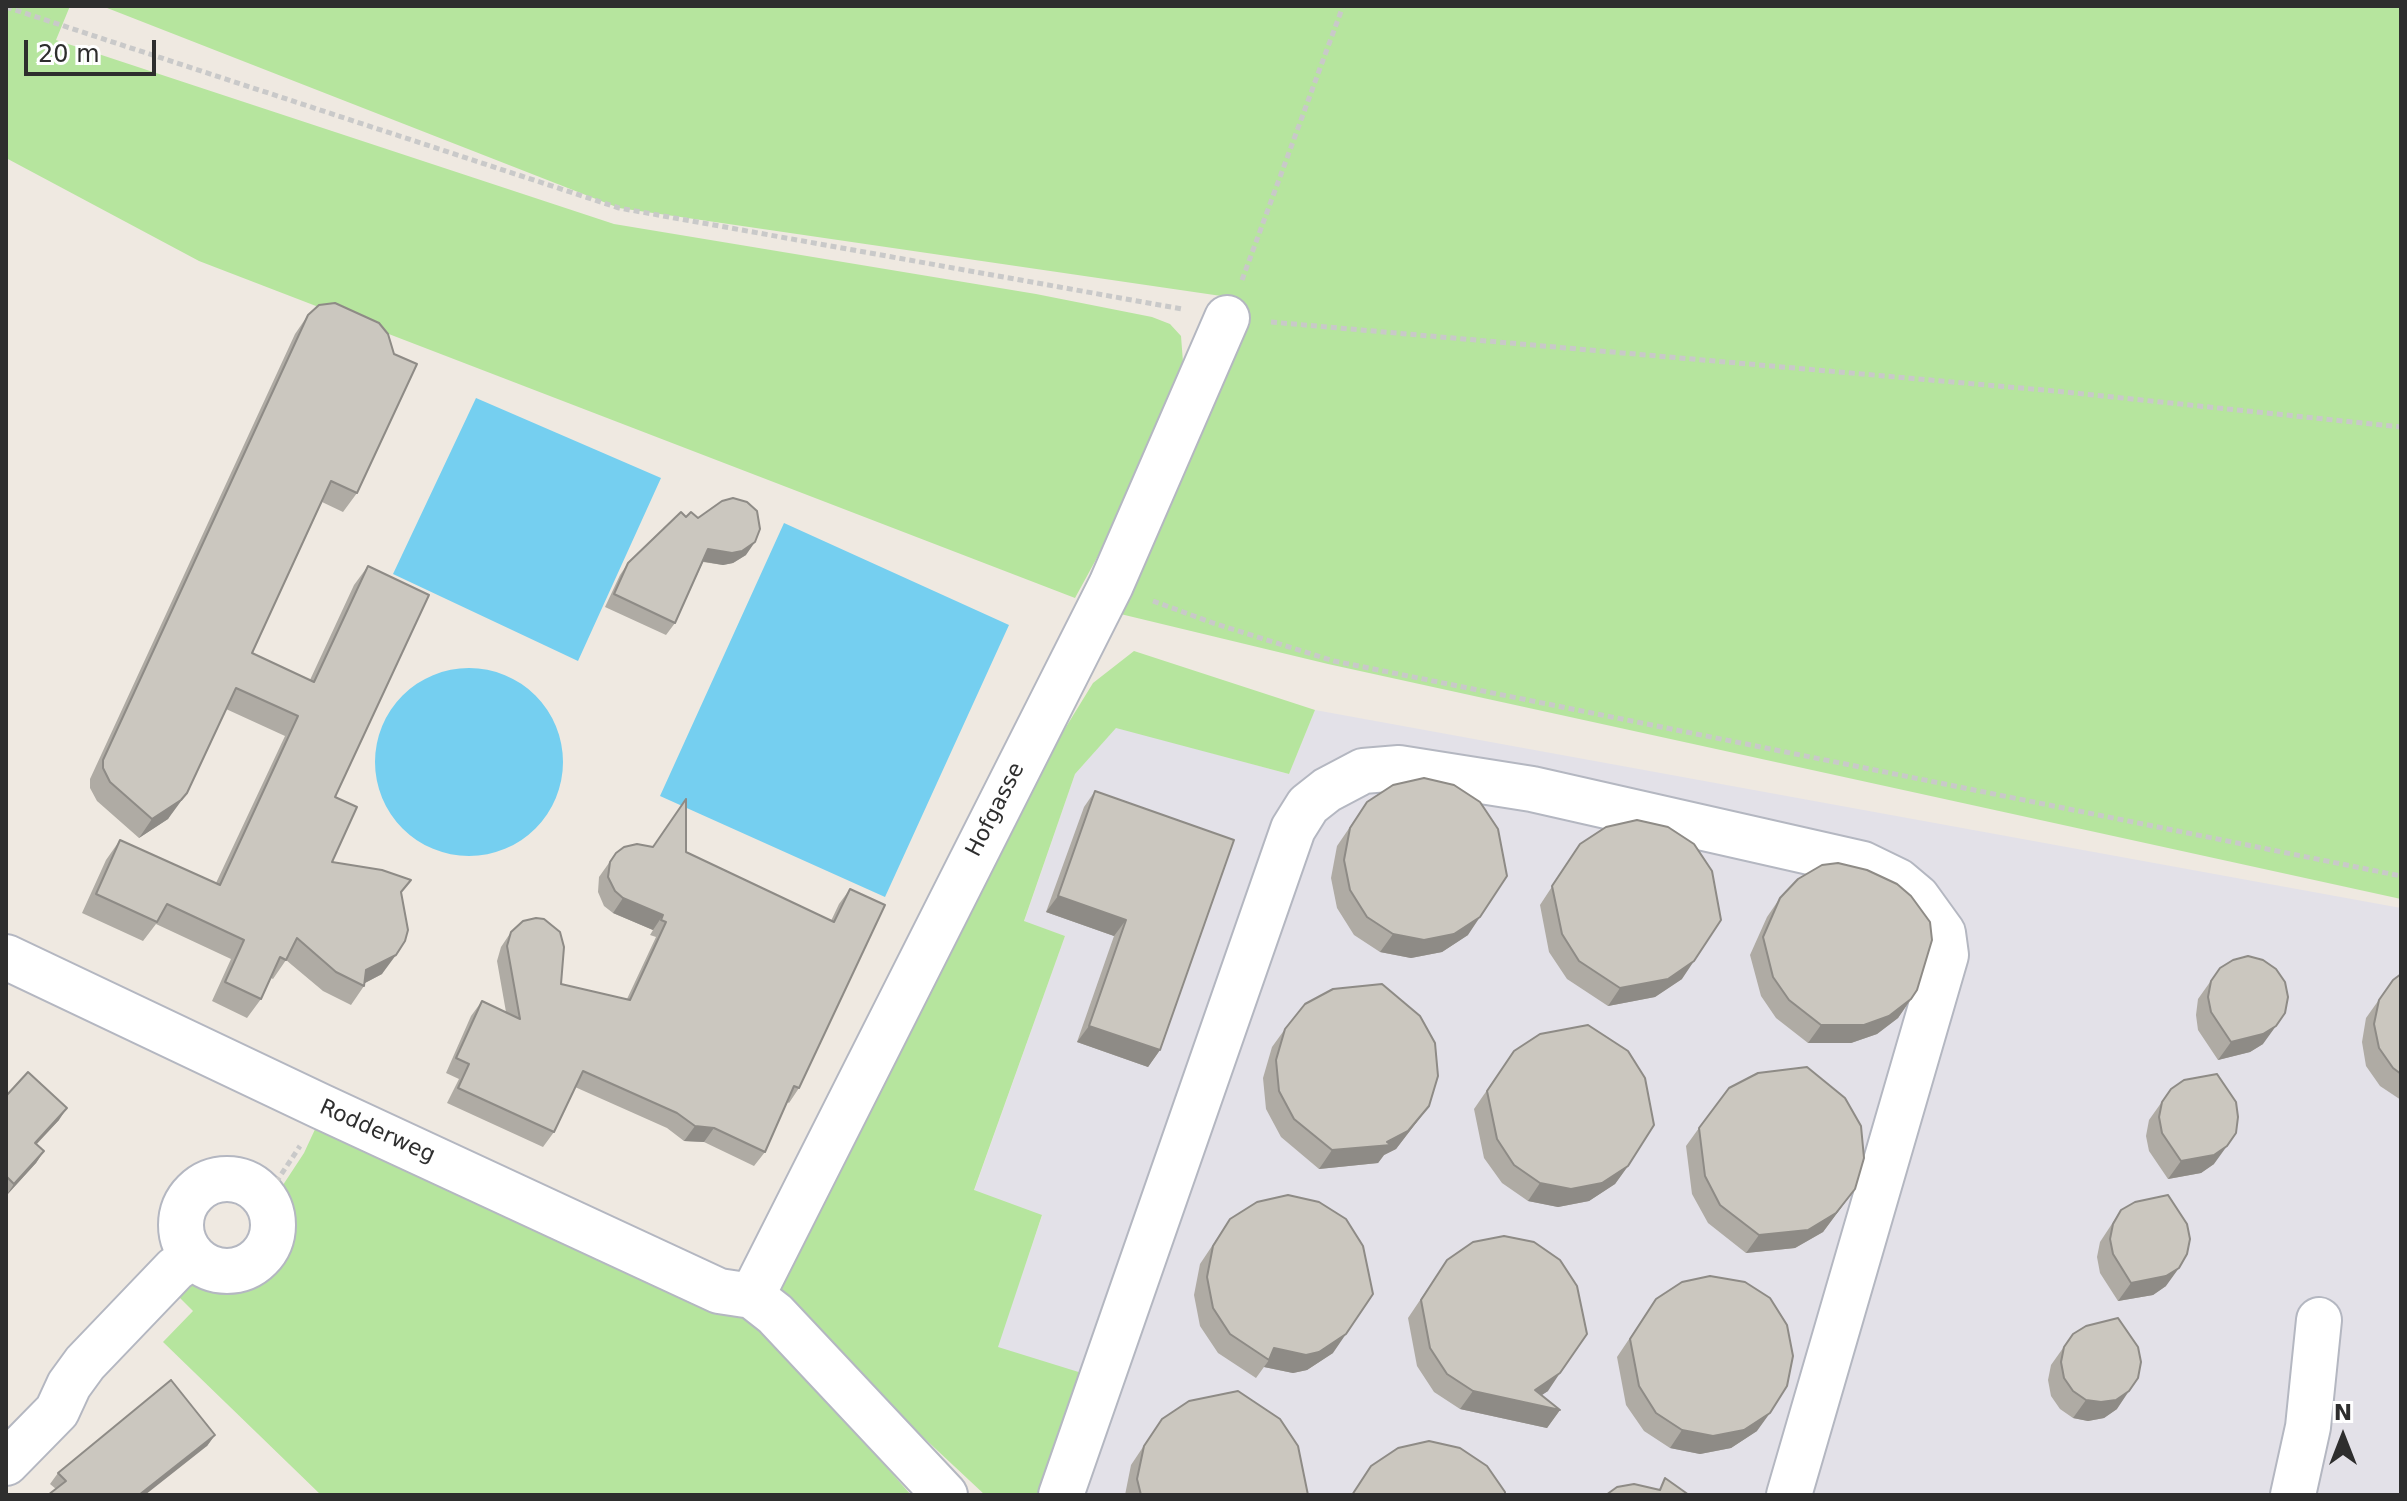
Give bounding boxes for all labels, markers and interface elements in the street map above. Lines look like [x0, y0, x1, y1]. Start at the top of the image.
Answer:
scale bar [28, 24, 160, 74]
text: 20 m [38, 40, 100, 68]
street label: Hofgasse [961, 759, 1031, 861]
street label: Rodderweg [315, 1095, 439, 1169]
north arrow [2303, 1397, 2383, 1477]
text: N [2334, 1400, 2352, 1425]

